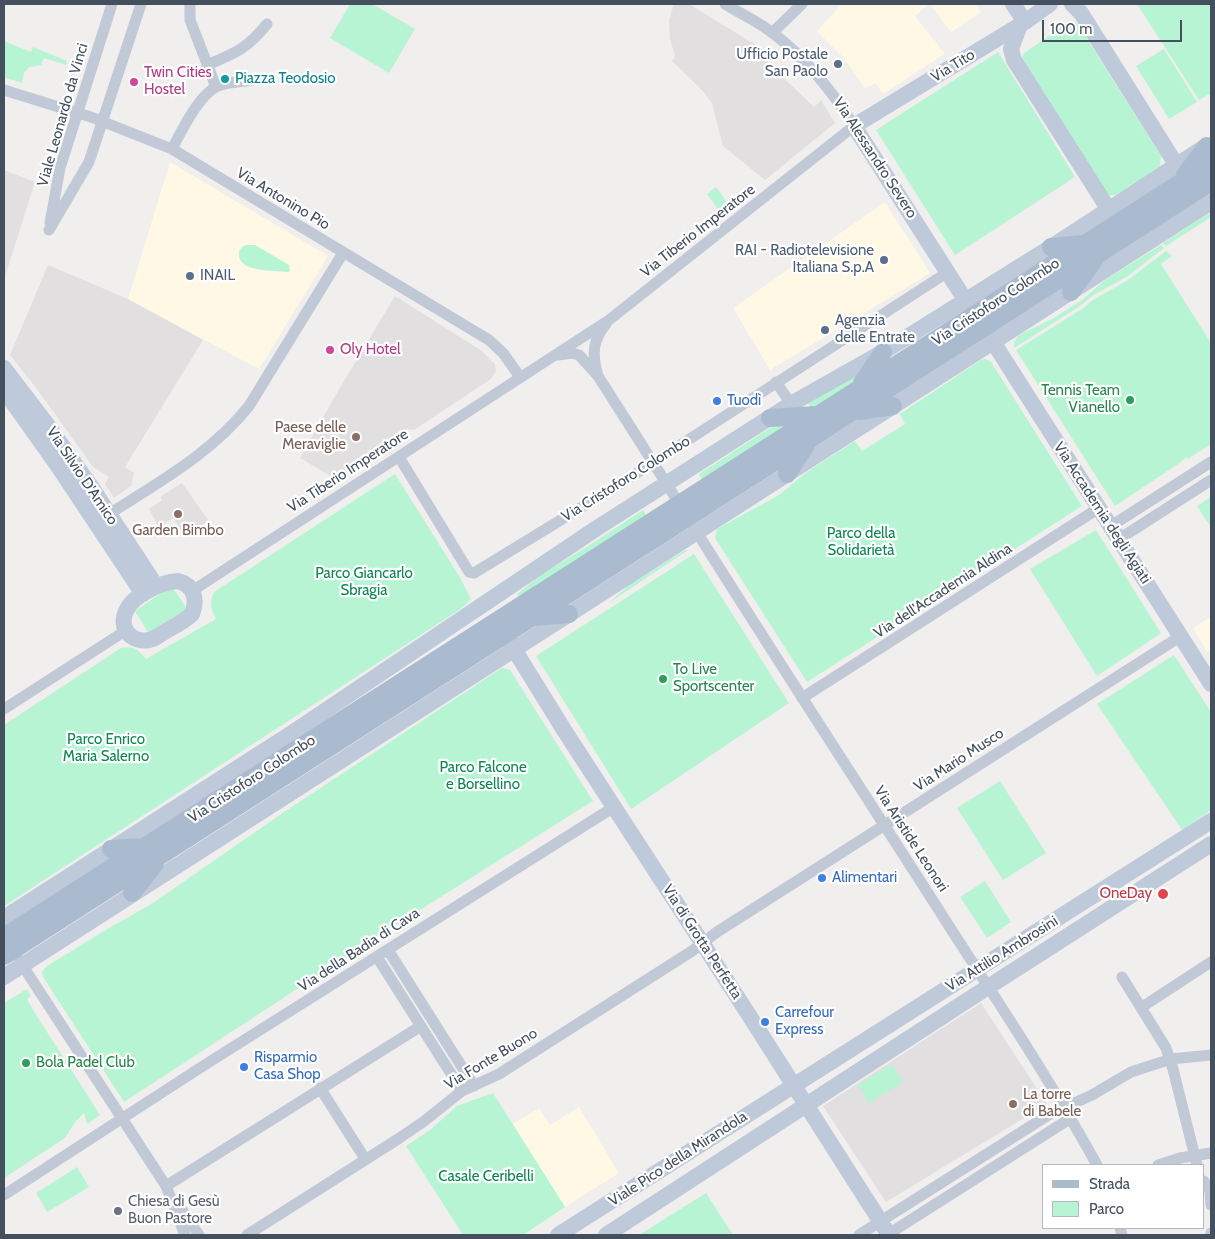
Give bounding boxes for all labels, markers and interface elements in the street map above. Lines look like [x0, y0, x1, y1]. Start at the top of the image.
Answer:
scale bar [1045, 10, 1185, 42]
text: 100 m [1050, 20, 1092, 38]
street label: Viale Leonardo da Vinci [34, 41, 92, 189]
place label: Ufficio Postale San Paolo [736, 46, 828, 81]
street label: Via Tito [928, 46, 978, 86]
marker: Ufficio Postale San Paolo [832, 58, 844, 70]
place label: Twin Cities Hostel [144, 64, 212, 99]
place label: Piazza Teodosio [235, 70, 336, 88]
marker: Piazza Teodosio [219, 73, 231, 85]
marker: Twin Cities Hostel [128, 76, 140, 88]
street label: Via Alessandro Severo [829, 94, 921, 222]
street label: Via Antonino Pio [233, 164, 333, 234]
street label: Via Tiberio Imperatore [637, 181, 759, 281]
place label: RAI - Radiotelevisione Italiana S.p.A [735, 242, 874, 277]
marker: RAI - Radiotelevisione Italiana S.p.A [878, 254, 890, 266]
street label: Via Cristoforo Colombo [929, 254, 1063, 350]
place label: INAIL [200, 267, 235, 285]
marker: INAIL [184, 270, 196, 282]
place label: Agenzia delle Entrate [835, 312, 915, 347]
marker: Agenzia delle Entrate [819, 324, 831, 336]
place label: Oly Hotel [340, 341, 401, 359]
marker: Oly Hotel [324, 344, 336, 356]
place label: Tennis Team Vianello [1041, 382, 1120, 417]
place label: Tuodì [727, 392, 761, 410]
marker: Tennis Team Vianello [1124, 394, 1136, 406]
marker: Tuodì [711, 395, 723, 407]
place label: Paese delle Meraviglie [275, 419, 346, 454]
street label: Via Silvio D'Amico [43, 424, 121, 528]
street label: Via Tiberio Imperatore [284, 425, 412, 517]
marker: Paese delle Meraviglie [350, 431, 362, 443]
street label: Via Cristoforo Colombo [558, 432, 694, 526]
street label: Via Accademia degli Agiati [1049, 439, 1155, 587]
marker: Garden Bimbo [172, 508, 184, 520]
place label: Garden Bimbo [132, 522, 224, 540]
park label: Parco della Solidarietà [827, 525, 895, 560]
street label: Via dell'Accademia Aldina [871, 540, 1015, 642]
park label: Parco Giancarlo Sbragia [315, 565, 413, 600]
place label: To Live Sportscenter [673, 661, 754, 696]
marker: To Live Sportscenter [657, 673, 669, 685]
street label: Via Mario Musco [911, 724, 1007, 796]
park label: Parco Enrico Maria Salerno [63, 731, 149, 766]
street label: Via Cristoforo Colombo [185, 731, 319, 827]
park label: Parco Falcone e Borsellino [439, 759, 527, 794]
street label: Via Aristide Leonori [870, 783, 952, 895]
place label: Alimentari [832, 869, 897, 887]
marker: Alimentari [816, 872, 828, 884]
street label: Via di Grotta Perfetta [658, 882, 746, 1002]
place label: OneDay [1099, 885, 1152, 903]
marker: OneDay [1156, 887, 1170, 901]
street label: Via della Badia di Cava [295, 904, 423, 996]
street label: Via Attilio Ambrosini [943, 912, 1061, 996]
place label: Carrefour Express [775, 1004, 834, 1039]
marker: Carrefour Express [759, 1016, 771, 1028]
street label: Via Fonte Buono [441, 1024, 541, 1094]
place label: Risparmio Casa Shop [254, 1049, 321, 1084]
place label: Bola Padel Club [36, 1054, 135, 1072]
marker: Bola Padel Club [20, 1057, 32, 1069]
marker: Risparmio Casa Shop [238, 1061, 250, 1073]
place label: La torre di Babele [1023, 1086, 1081, 1121]
marker: La torre di Babele [1007, 1098, 1019, 1110]
street label: Viale Pico della Mirandola [606, 1108, 750, 1210]
legend [1042, 1164, 1205, 1229]
park label: Casale Ceribelli [438, 1168, 534, 1186]
text: Strada [1089, 1175, 1130, 1193]
place label: Chiesa di Gesù Buon Pastore [128, 1193, 220, 1228]
text: Parco [1089, 1200, 1124, 1218]
marker: Chiesa di Gesù Buon Pastore [112, 1205, 124, 1217]

